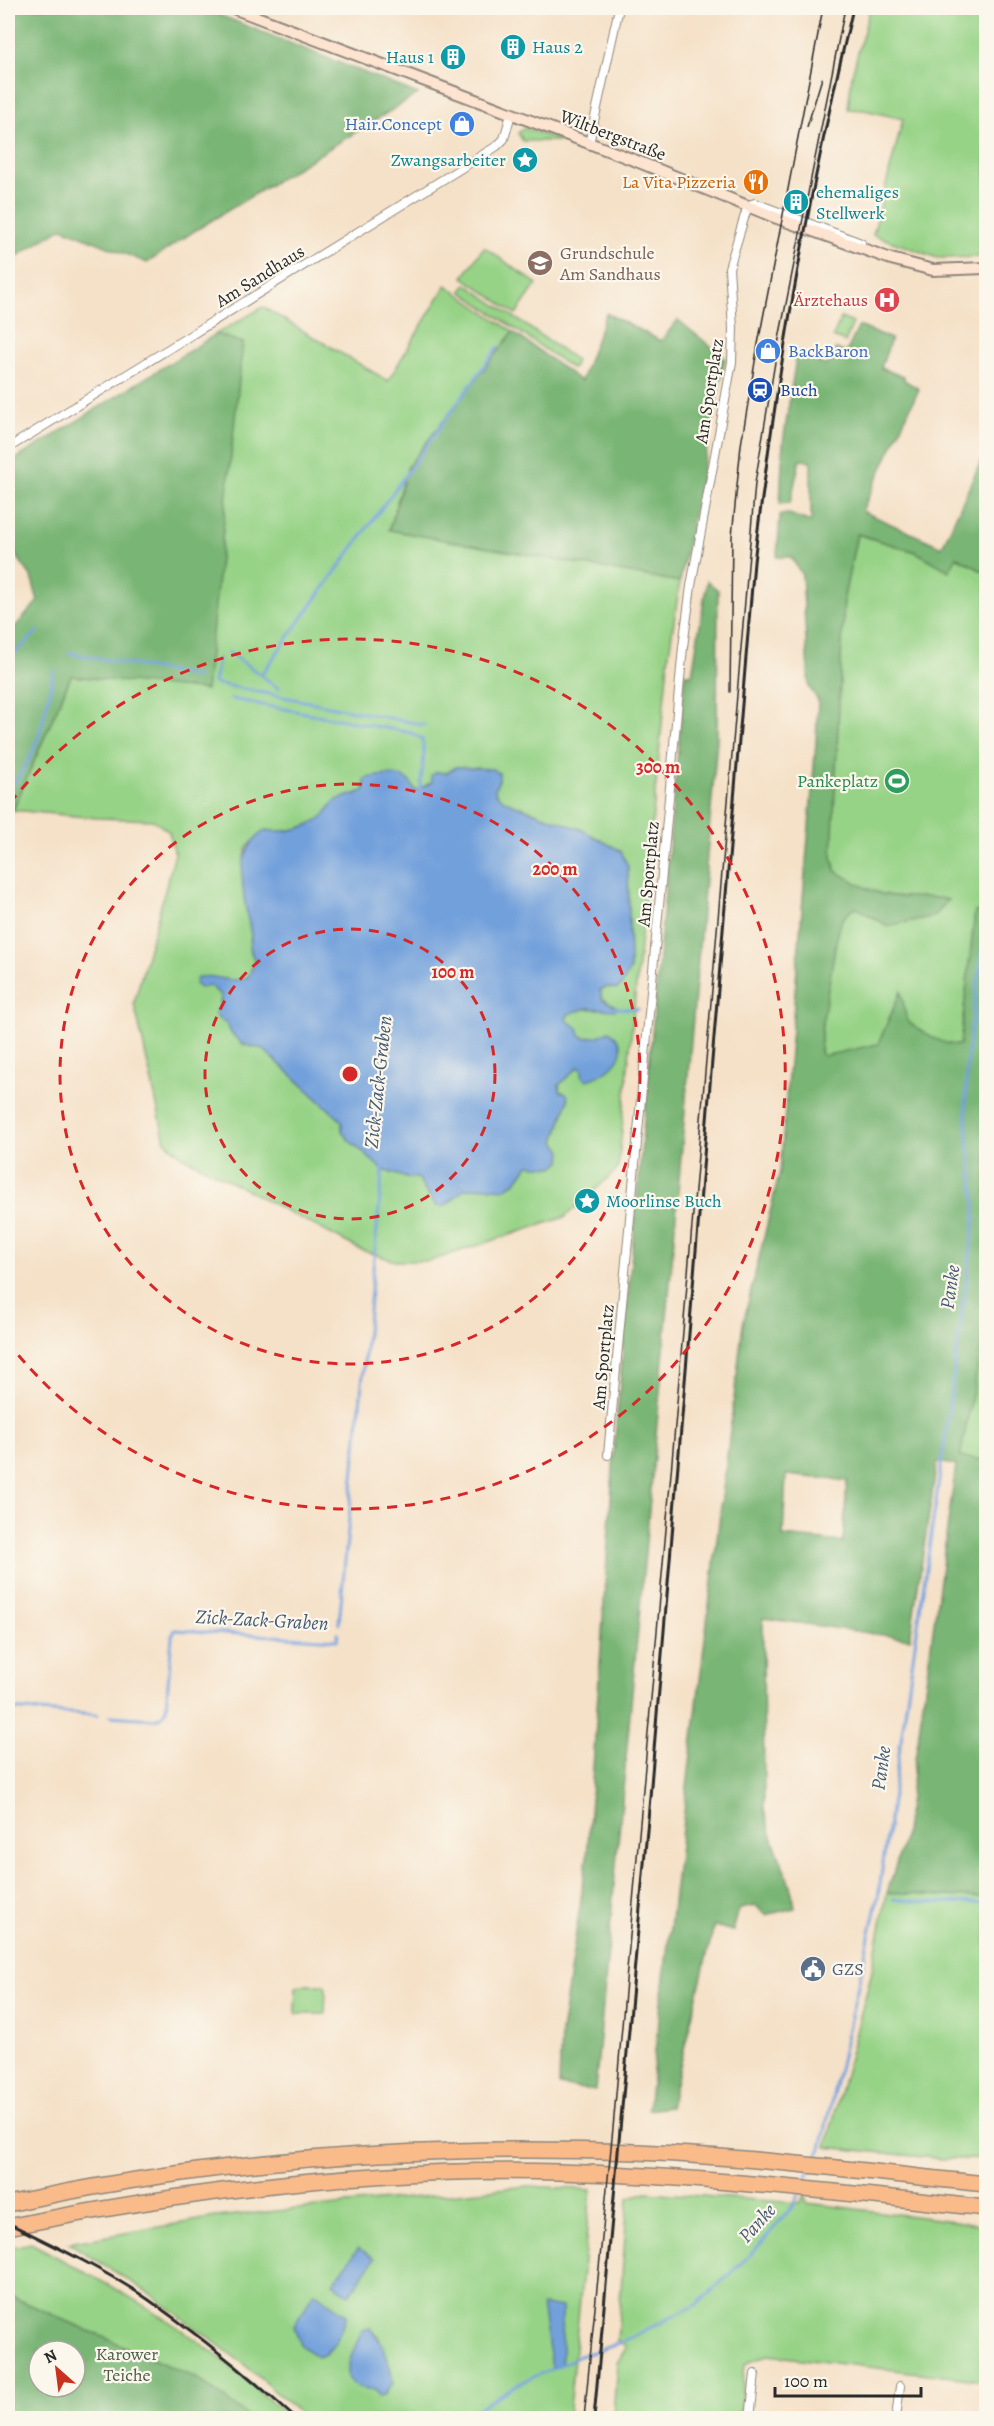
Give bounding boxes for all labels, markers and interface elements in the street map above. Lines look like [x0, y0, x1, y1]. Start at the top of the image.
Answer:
building icon: Haus 2 [498, 32, 528, 62]
place label: Haus 2 [532, 35, 583, 59]
building icon: Haus 1 [438, 42, 468, 72]
place label: Haus 1 [386, 45, 434, 69]
street label: Wiltbergstraße [556, 103, 669, 166]
shop icon: Hair.Concept [447, 109, 477, 139]
place label: Hair.Concept [345, 112, 442, 136]
place icon: Zwangsarbeiter [510, 145, 540, 175]
place label: Zwangsarbeiter [391, 148, 506, 172]
restaurant icon: La Vita Pizzeria [741, 167, 771, 197]
place label: La Vita Pizzeria [622, 170, 737, 194]
place label: ehemaliges Stellwerk [816, 180, 899, 225]
building icon: ehemaliges Stellwerk [781, 187, 811, 217]
street label: Am Sandhaus [210, 239, 309, 313]
place label: Grundschule Am Sandhaus [559, 241, 661, 286]
school or university icon: Grundschule Am Sandhaus [525, 248, 555, 278]
hospital icon: Ärztehaus [872, 285, 902, 315]
place label: Ärztehaus [793, 288, 868, 312]
shop icon: BackBaron [753, 336, 783, 366]
street label: Am Sportplatz [689, 337, 729, 446]
place label: BackBaron [788, 339, 869, 363]
station icon: Buch [745, 375, 775, 405]
place label: Buch [780, 378, 818, 402]
text: 300 m [636, 755, 680, 779]
sports icon: Pankeplatz [882, 766, 912, 796]
place label: Pankeplatz [797, 769, 878, 793]
street label: Am Sportplatz [631, 820, 665, 929]
text: 200 m [532, 857, 578, 881]
text: 100 m [432, 960, 474, 984]
water label: Zick-Zack-Graben [358, 1014, 398, 1150]
centre of rings [340, 1064, 360, 1084]
place icon: Moorlinse Buch [572, 1186, 602, 1216]
place label: Moorlinse Buch [606, 1189, 722, 1213]
water label: Panke [934, 1263, 966, 1311]
street label: Am Sportplatz [586, 1303, 620, 1412]
water label: Zick-Zack-Graben [195, 1603, 329, 1637]
water label: Panke [865, 1744, 897, 1792]
public building icon: GZS [798, 1954, 828, 1984]
place label: GZS [832, 1957, 864, 1981]
water label: Panke [732, 2197, 782, 2249]
north arrow [27, 2339, 87, 2399]
park label: Karower Teiche [96, 2342, 158, 2387]
text: N [40, 2344, 61, 2369]
scale bar [775, 2360, 920, 2398]
text: 100 m [784, 2369, 828, 2393]

